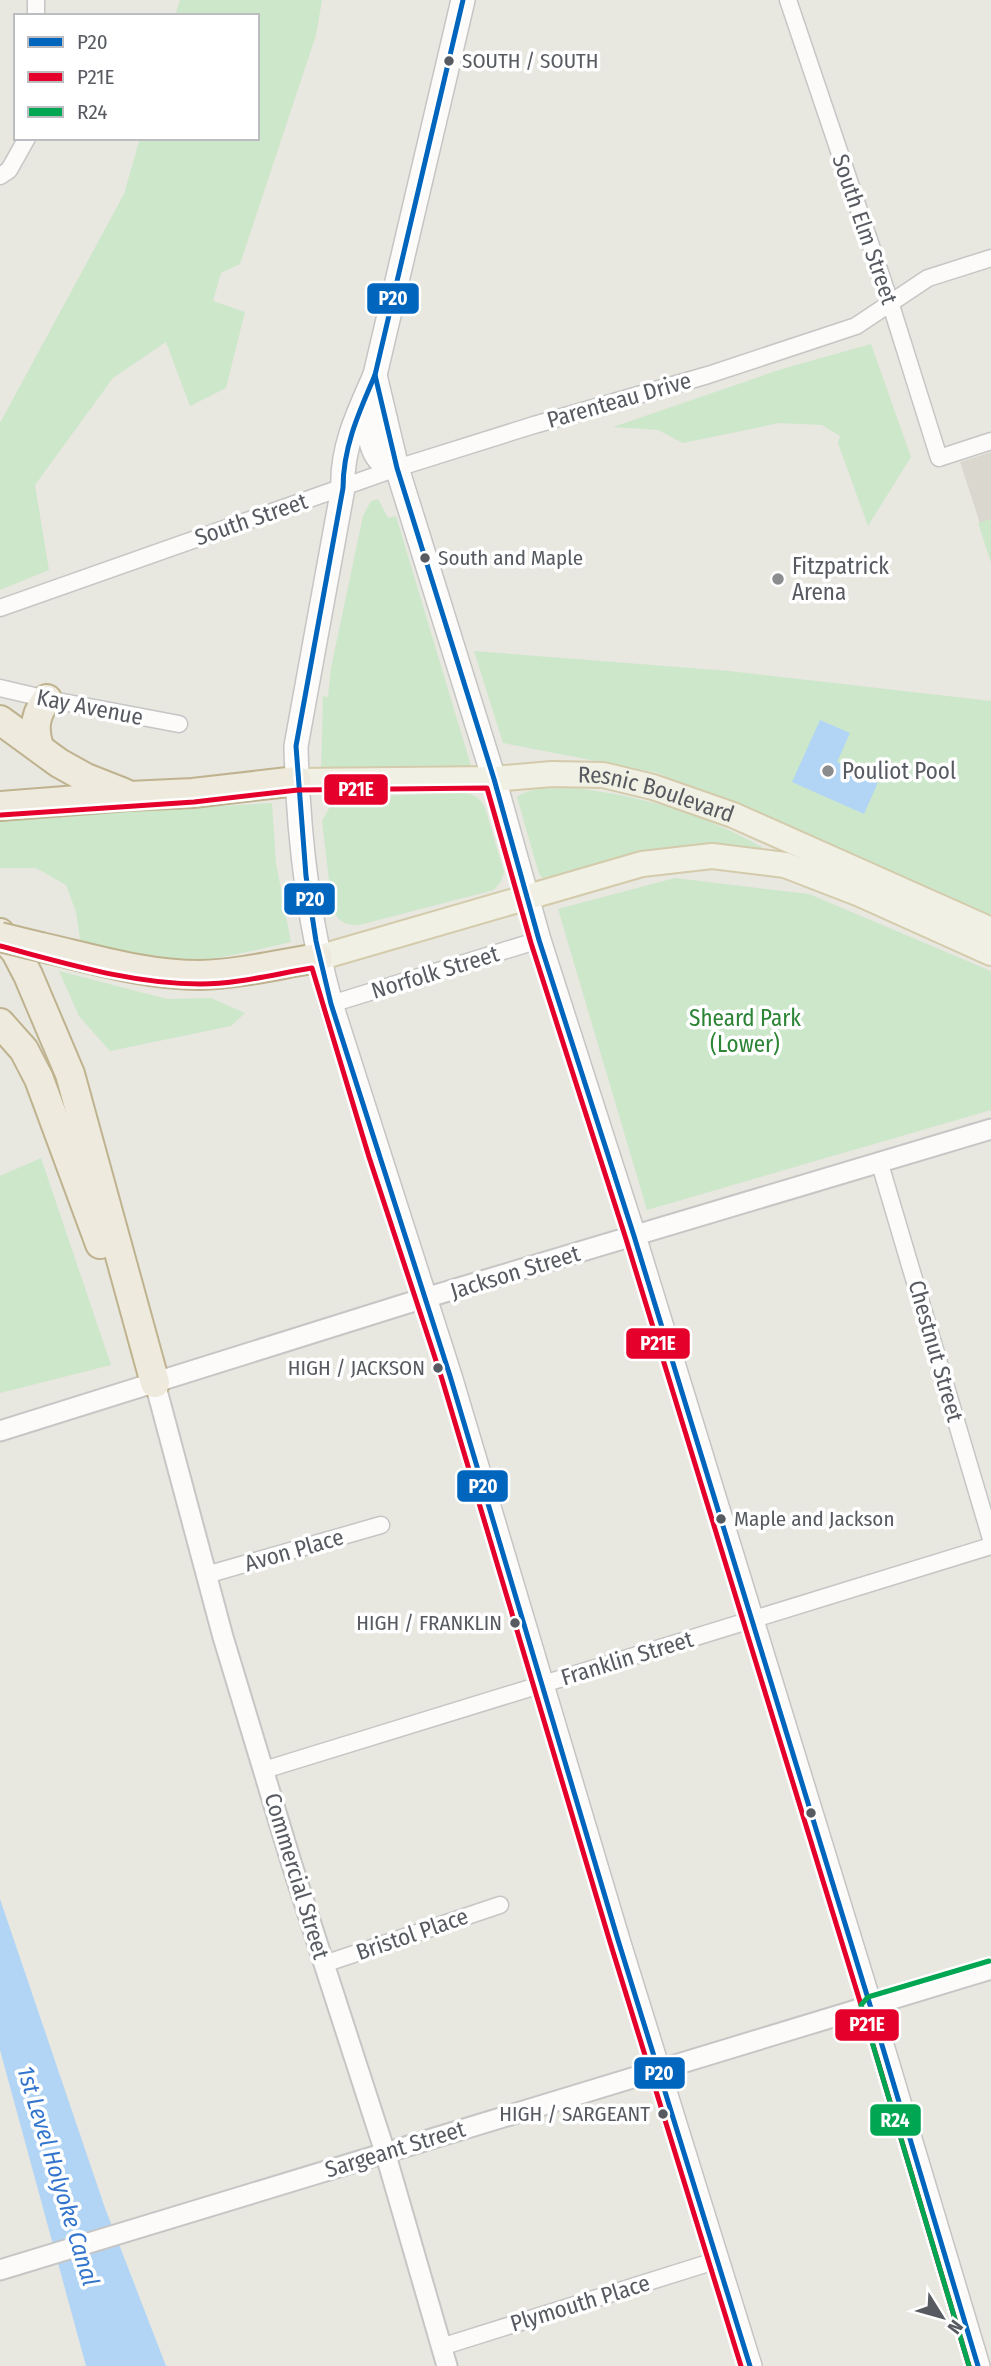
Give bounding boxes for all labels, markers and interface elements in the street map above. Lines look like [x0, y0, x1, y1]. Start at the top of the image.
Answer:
legend [14, 14, 259, 140]
text: P20 [77, 29, 108, 55]
place label: SOUTH / SOUTH [462, 48, 599, 74]
marker: SOUTH / SOUTH [442, 54, 456, 68]
text: P21E [77, 64, 115, 90]
text: R24 [77, 99, 107, 125]
street label: South Elm Street [826, 150, 904, 308]
line badge: P20 [366, 282, 420, 315]
text: P20 [378, 287, 408, 310]
street label: Parenteau Drive [544, 366, 694, 434]
street label: South Street [191, 487, 311, 551]
place label: South and Maple [438, 545, 583, 571]
marker: South and Maple [418, 551, 432, 565]
place label: Fitzpatrick Arena [792, 552, 889, 606]
marker: Fitzpatrick Arena [770, 571, 786, 587]
street label: Kay Avenue [34, 683, 146, 731]
place label: Pouliot Pool [842, 757, 956, 785]
street label: Resnic Boulevard [578, 761, 738, 828]
marker: Pouliot Pool [820, 763, 836, 779]
line badge: P21E [323, 773, 389, 806]
text: P21E [338, 778, 374, 801]
line badge: P20 [283, 882, 336, 916]
text: P20 [295, 888, 325, 911]
street label: Norfolk Street [368, 939, 503, 1005]
park label: Sheard Park (Lower) [689, 1004, 801, 1058]
street label: Jackson Street [447, 1239, 584, 1305]
street label: Chestnut Street [902, 1277, 970, 1425]
line badge: P21E [625, 1327, 691, 1360]
text: P21E [640, 1332, 676, 1355]
place label: HIGH / JACKSON [288, 1355, 425, 1381]
marker: HIGH / JACKSON [431, 1361, 445, 1375]
line badge: P20 [456, 1469, 509, 1503]
text: P20 [468, 1475, 498, 1498]
place label: Maple and Jackson [734, 1506, 894, 1532]
marker: Maple and Jackson [714, 1512, 728, 1526]
street label: Avon Place [241, 1523, 347, 1577]
place label: HIGH / FRANKLIN [356, 1610, 502, 1636]
marker: HIGH / FRANKLIN [508, 1616, 522, 1630]
street label: Franklin Street [558, 1624, 697, 1691]
street label: Commercial Street [258, 1790, 336, 1963]
unlabelled marker [804, 1806, 818, 1820]
street label: Bristol Place [352, 1902, 472, 1966]
line badge: P21E [834, 2008, 900, 2042]
text: P21E [849, 2013, 885, 2036]
line badge: P20 [633, 2056, 686, 2090]
text: P20 [644, 2062, 674, 2085]
water label: 1st Level Holyoke Canal [11, 2063, 105, 2289]
place label: HIGH / SARGEANT [499, 2101, 650, 2127]
line badge: R24 [869, 2103, 922, 2137]
marker: HIGH / SARGEANT [656, 2107, 670, 2121]
text: R24 [881, 2109, 910, 2132]
street label: Sargeant Street [322, 2114, 469, 2184]
street label: Plymouth Place [507, 2268, 653, 2338]
north arrow [907, 2282, 977, 2352]
text: N [943, 2315, 968, 2338]

